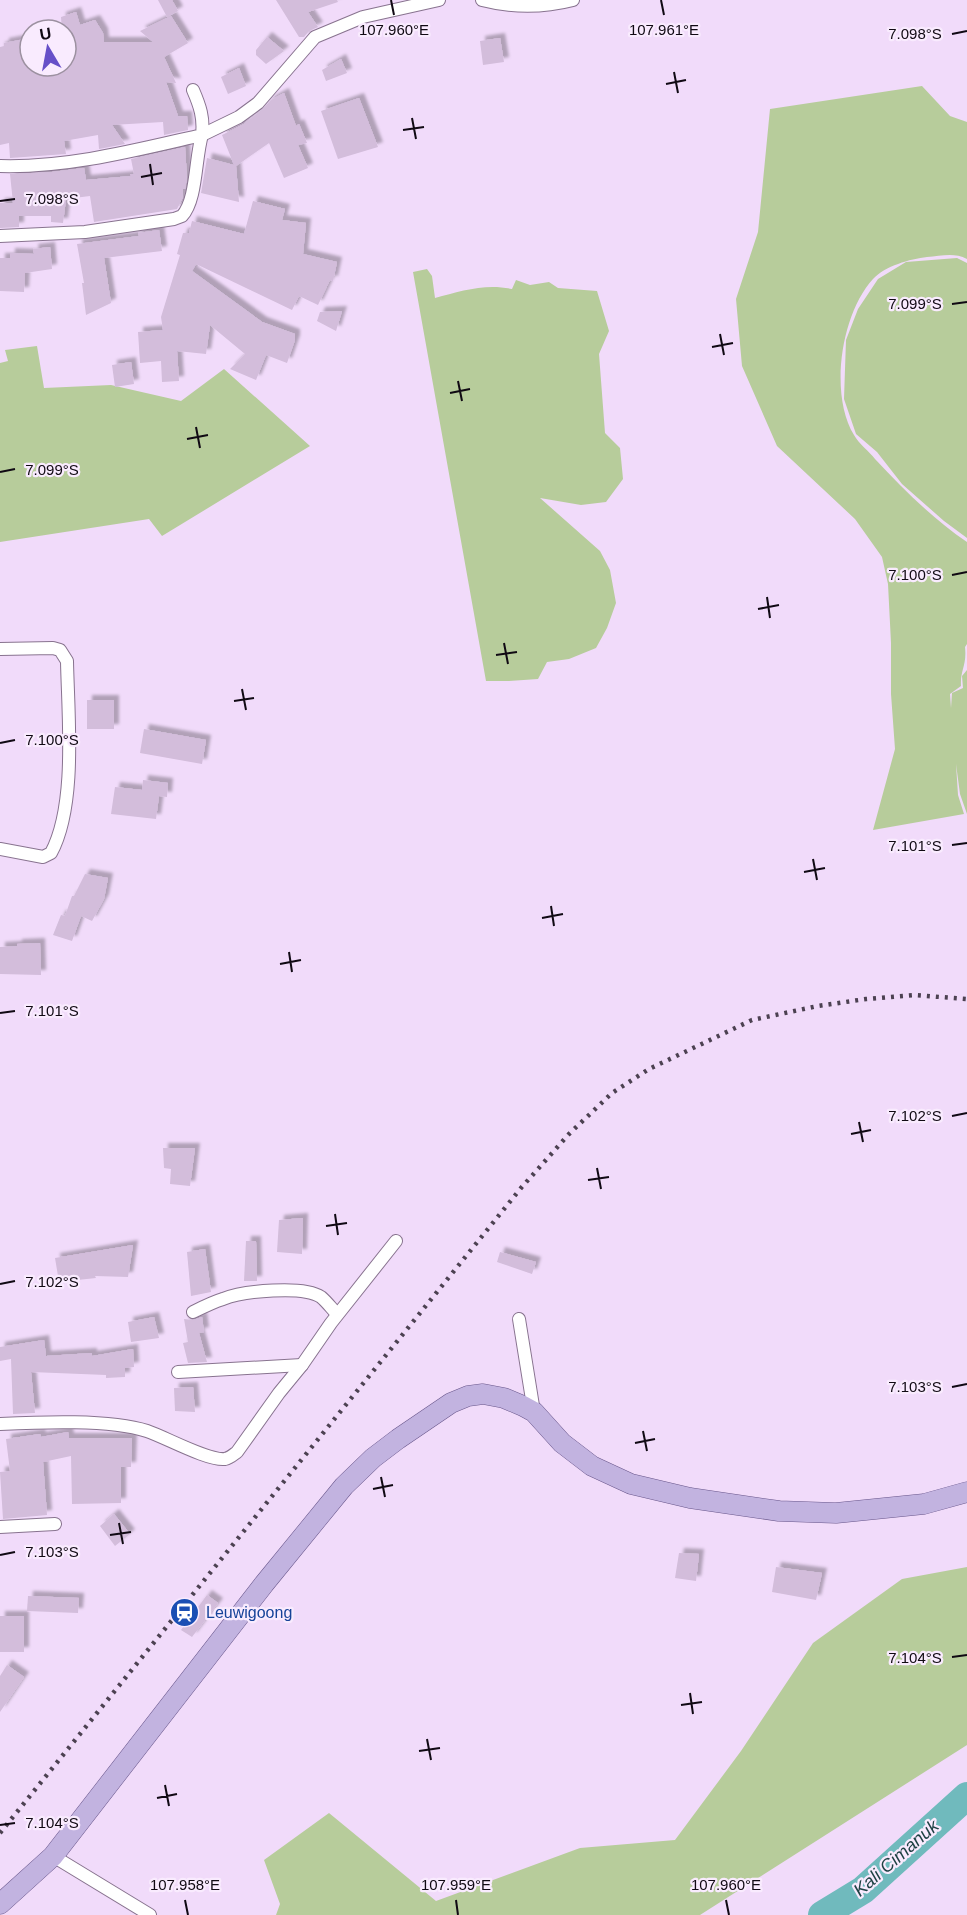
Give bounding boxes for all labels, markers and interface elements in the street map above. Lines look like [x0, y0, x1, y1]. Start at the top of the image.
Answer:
north arrow [18, 18, 78, 78]
text: 107.960°E [359, 21, 429, 38]
text: 107.961°E [629, 21, 699, 38]
text: U [38, 24, 53, 43]
text: 7.098°S [888, 25, 942, 42]
text: 7.098°S [25, 190, 79, 207]
text: 7.099°S [888, 295, 942, 312]
text: 7.099°S [25, 461, 79, 478]
text: 7.100°S [888, 566, 942, 583]
text: 7.100°S [25, 731, 79, 748]
text: 7.101°S [888, 837, 942, 854]
text: 7.101°S [25, 1002, 79, 1019]
text: 7.102°S [888, 1107, 942, 1124]
text: 7.102°S [25, 1273, 79, 1290]
text: 7.103°S [888, 1378, 942, 1395]
text: 7.103°S [25, 1543, 79, 1560]
station icon: Leuwigoong [169, 1596, 201, 1628]
place label: Leuwigoong [206, 1604, 292, 1621]
text: 7.104°S [888, 1649, 942, 1666]
text: 7.104°S [25, 1814, 79, 1831]
water label: Kali Cimanuk [849, 1815, 943, 1900]
text: 107.958°E [150, 1876, 220, 1893]
text: 107.959°E [421, 1876, 491, 1893]
text: 107.960°E [691, 1876, 761, 1893]

